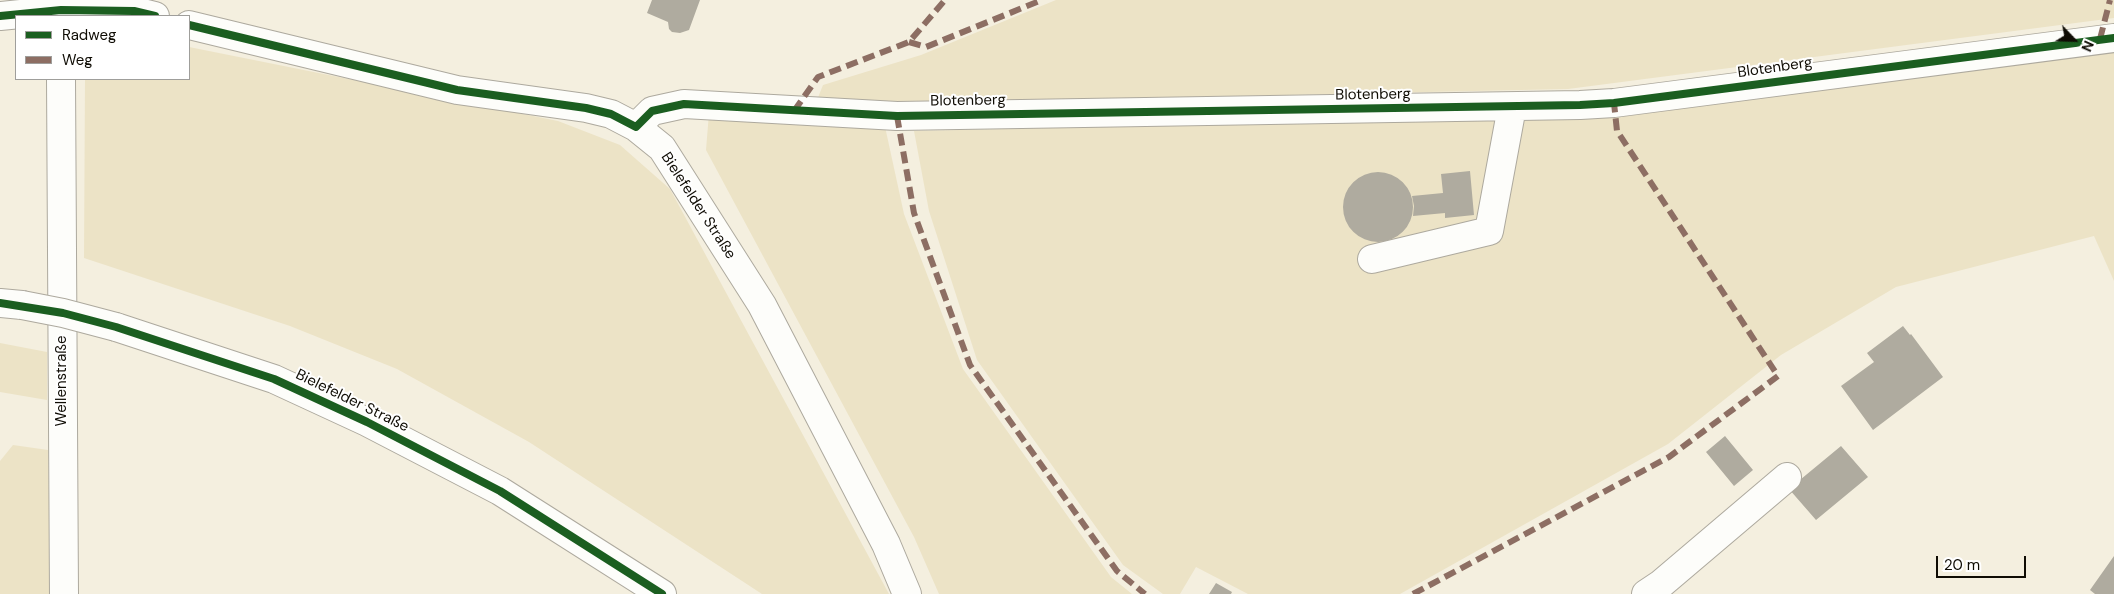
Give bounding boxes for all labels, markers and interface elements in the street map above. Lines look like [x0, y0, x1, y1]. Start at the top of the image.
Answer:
legend [15, 15, 190, 80]
north arrow [2049, 15, 2099, 65]
text: Radweg [62, 25, 116, 45]
text: N [2077, 38, 2098, 54]
text: Weg [62, 50, 93, 70]
street label: Blotenberg [1736, 54, 1814, 82]
street label: Blotenberg [1335, 85, 1411, 105]
street label: Blotenberg [930, 91, 1006, 111]
street label: Bielefelder Straße [657, 149, 739, 263]
street label: Wellenstraße [53, 335, 71, 427]
street label: Bielefelder Straße [292, 366, 412, 436]
scale bar [1939, 546, 2029, 578]
text: 20 m [1944, 555, 1980, 575]

